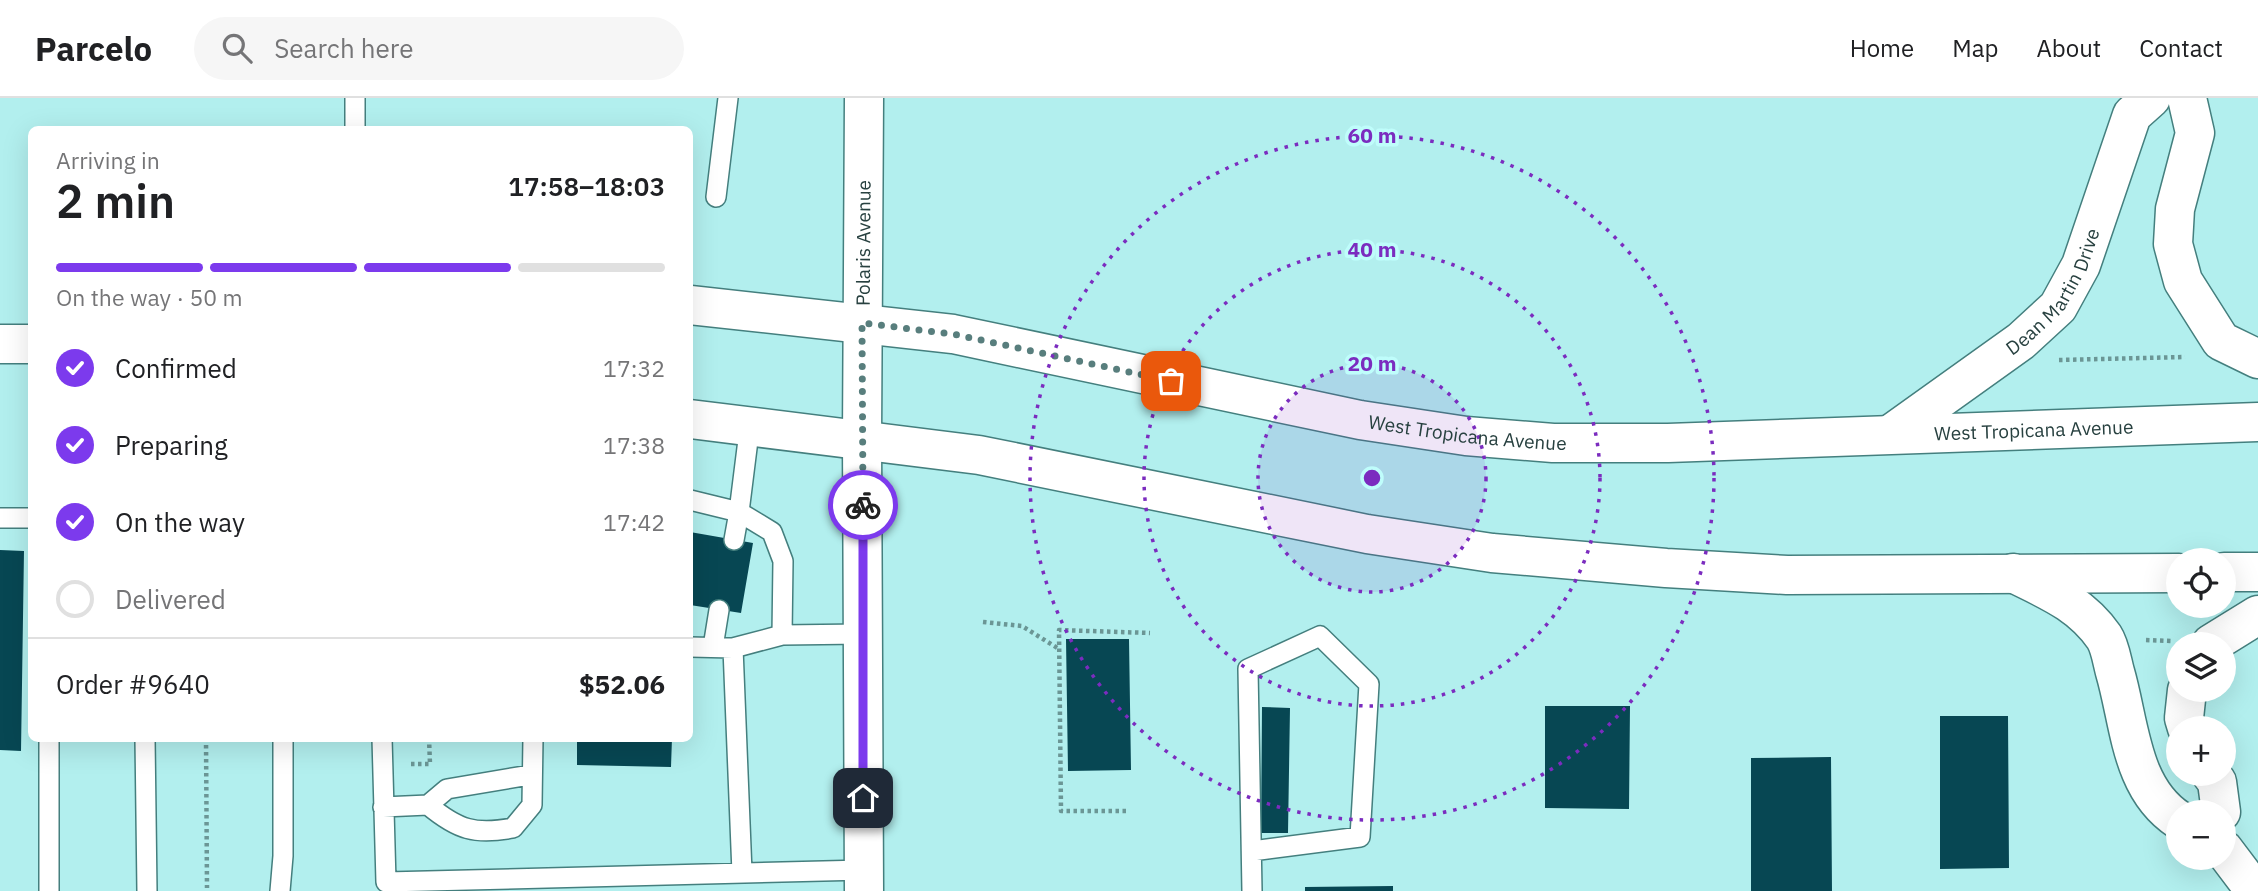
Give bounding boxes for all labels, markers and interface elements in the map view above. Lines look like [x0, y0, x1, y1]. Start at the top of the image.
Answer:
search box [194, 17, 684, 80]
text: Parcelo [35, 27, 152, 70]
icon: search [218, 29, 256, 67]
text: Search here [274, 31, 414, 65]
text: Home [1850, 32, 1914, 64]
text: Map [1952, 32, 1998, 64]
text: About [2036, 32, 2101, 64]
text: Contact [2139, 32, 2223, 64]
text: 60 m [1348, 121, 1396, 149]
text: Arriving in [56, 145, 160, 175]
text: 17:58–18:03 [508, 169, 665, 203]
text: 2 min [56, 171, 175, 231]
street label: Polaris Avenue [851, 180, 876, 306]
street label: Dean Martin Drive [2001, 225, 2105, 360]
text: 40 m [1348, 235, 1396, 263]
text: On the way · 50 m [56, 282, 243, 312]
icon: check [56, 349, 94, 387]
text: 20 m [1348, 349, 1396, 377]
text: Confirmed [115, 351, 237, 385]
pin [1141, 351, 1201, 411]
text: 17:32 [603, 353, 665, 383]
icon: bag [1152, 362, 1190, 400]
street label: West Tropicana Avenue [1367, 409, 1567, 455]
street label: West Tropicana Avenue [1934, 414, 2134, 446]
icon: check [56, 426, 94, 464]
text: Preparing [115, 428, 228, 462]
text: 17:38 [603, 430, 665, 460]
centre of rings [1360, 466, 1384, 490]
courier [828, 470, 898, 540]
icon: bike [844, 486, 882, 524]
icon: check [56, 503, 94, 541]
text: On the way [115, 505, 245, 539]
text: 17:42 [603, 507, 665, 537]
map controls [2166, 548, 2236, 870]
button: locate [2166, 548, 2236, 618]
text: Delivered [115, 582, 226, 616]
button: layers [2166, 632, 2236, 702]
text: Order #9640 [56, 667, 210, 701]
text: $52.06 [579, 667, 665, 701]
button: + [2166, 716, 2236, 786]
pin [833, 768, 893, 828]
icon: home [844, 779, 882, 817]
button: − [2166, 800, 2236, 870]

